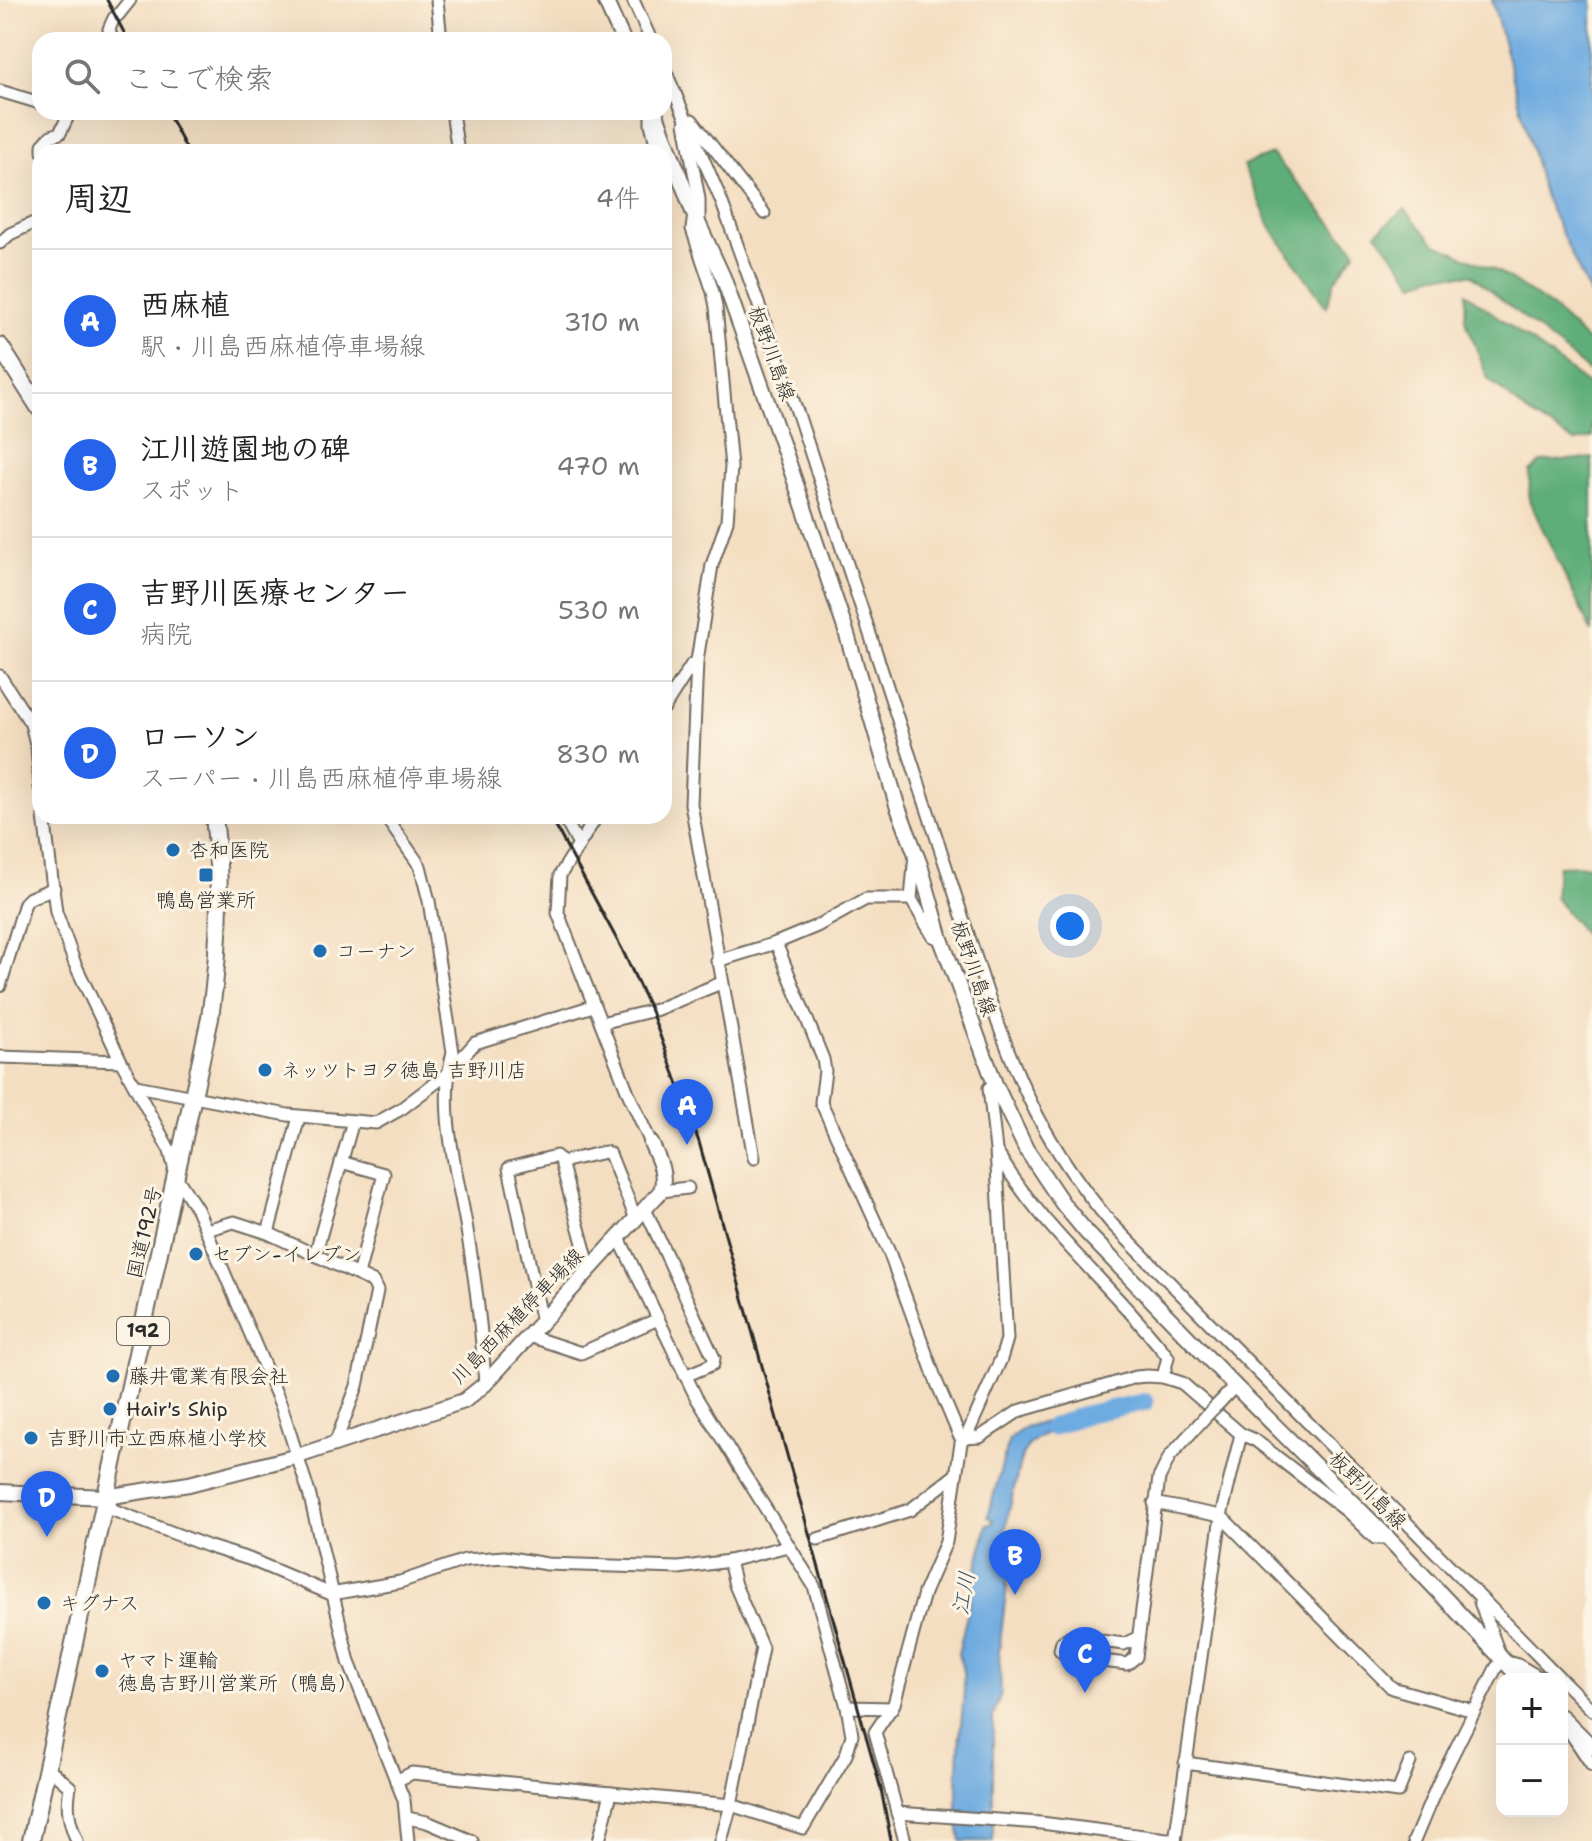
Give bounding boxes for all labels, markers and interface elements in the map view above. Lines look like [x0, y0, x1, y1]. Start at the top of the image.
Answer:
search box [32, 32, 672, 120]
icon: search [60, 54, 104, 98]
text: ここで検索 [124, 58, 274, 99]
text: 周辺 [64, 175, 132, 221]
text: 4件 [596, 180, 640, 215]
text: 西麻植 [140, 284, 230, 325]
street label: 板野川島線 [743, 302, 801, 404]
text: A [80, 304, 100, 339]
text: 310 m [564, 304, 640, 339]
text: 駅 · 川島西麻植停車場線 [140, 328, 425, 363]
text: 江川遊園地の碑 [140, 428, 350, 469]
text: B [82, 448, 98, 483]
text: 470 m [557, 448, 640, 483]
text: スポット [140, 472, 244, 507]
text: 吉野川医療センター [140, 572, 410, 613]
text: C [82, 592, 98, 627]
text: 530 m [558, 592, 640, 627]
text: 病院 [140, 616, 192, 651]
text: ローソン [140, 716, 260, 757]
text: D [81, 736, 99, 771]
text: 830 m [556, 736, 640, 771]
text: スーパー · 川島西麻植停車場線 [140, 760, 502, 795]
place label: 杏和医院 [189, 837, 269, 863]
marker: 杏和医院 [164, 841, 182, 859]
marker: 鴨島営業所 [197, 866, 215, 884]
place label: 鴨島営業所 [156, 887, 256, 913]
your location [1050, 906, 1090, 946]
street label: 板野川島線 [945, 916, 1003, 1020]
place label: コーナン [336, 938, 416, 964]
marker: コーナン [311, 942, 329, 960]
place label: ネッツトヨタ徳島 吉野川店 [281, 1057, 527, 1083]
marker: ネッツトヨタ徳島 吉野川店 [256, 1061, 274, 1079]
pin: A [661, 1079, 713, 1145]
street label: 国道192号 [121, 1183, 167, 1281]
place label: セブン-イレブン [212, 1241, 362, 1267]
street label: 川島西麻植停車場線 [445, 1242, 589, 1390]
marker: セブン-イレブン [187, 1245, 205, 1263]
road number: 192 [117, 1317, 169, 1345]
place label: 藤井電業有限会社 [129, 1363, 289, 1389]
marker: 藤井電業有限会社 [104, 1367, 122, 1385]
place label: Hair's Ship [126, 1396, 228, 1422]
marker: Hair's Ship [101, 1400, 119, 1418]
place label: 吉野川市立西麻植小学校 [47, 1425, 267, 1451]
marker: 吉野川市立西麻植小学校 [22, 1429, 40, 1447]
street label: 板野川島線 [1323, 1445, 1413, 1535]
pin: D [21, 1471, 73, 1537]
pin: B [989, 1529, 1041, 1595]
water label: 江川 [945, 1569, 982, 1617]
place label: キグナス [60, 1590, 139, 1616]
marker: キグナス [35, 1594, 53, 1612]
pin: C [1059, 1627, 1111, 1693]
place label: ヤマト運輸 徳島吉野川営業所（鴨島） [118, 1647, 358, 1696]
marker: ヤマト運輸 徳島吉野川営業所（鴨島） [93, 1662, 111, 1680]
map controls [1496, 1673, 1568, 1817]
button: + [1496, 1673, 1568, 1745]
button: − [1496, 1745, 1568, 1817]

